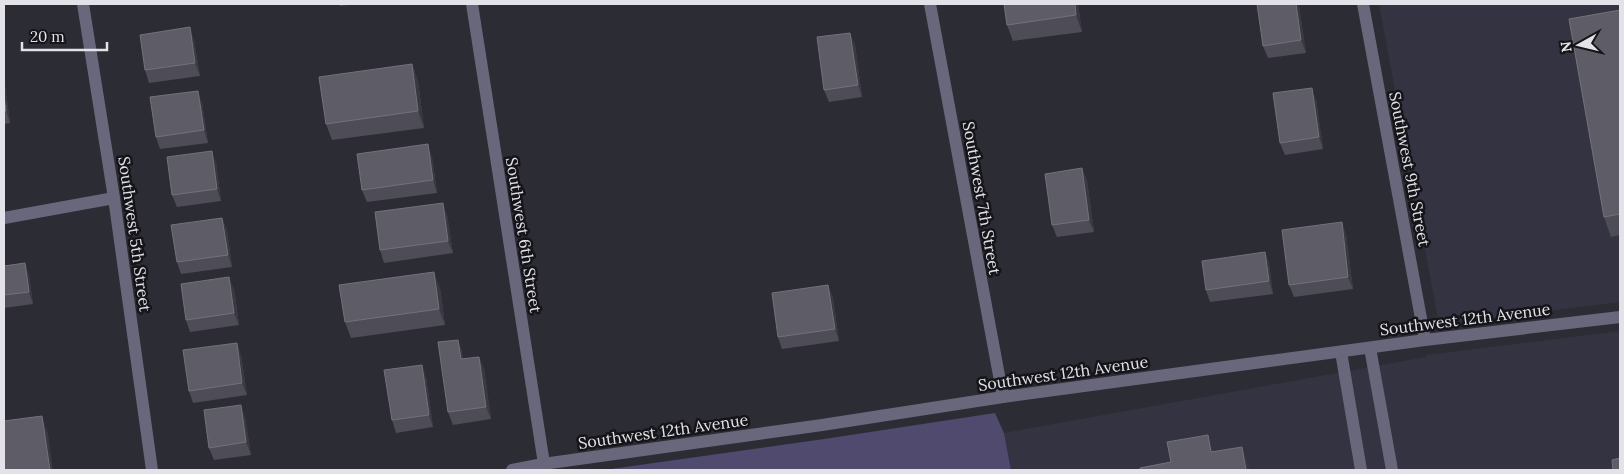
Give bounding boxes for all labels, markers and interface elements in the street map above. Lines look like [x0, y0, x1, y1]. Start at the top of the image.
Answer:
scale bar [22, 20, 108, 52]
north arrow [1554, 20, 1604, 70]
text: 20 m [30, 27, 65, 46]
text: N [1556, 40, 1576, 53]
street label: Southwest 9th Street [1385, 90, 1435, 249]
street label: Southwest 7th Street [959, 120, 1005, 277]
street label: Southwest 5th Street [114, 155, 156, 314]
street label: Southwest 6th Street [502, 156, 546, 315]
street label: Southwest 12th Avenue [1379, 299, 1552, 339]
street label: Southwest 12th Avenue [977, 351, 1150, 395]
street label: Southwest 12th Avenue [577, 409, 750, 453]

